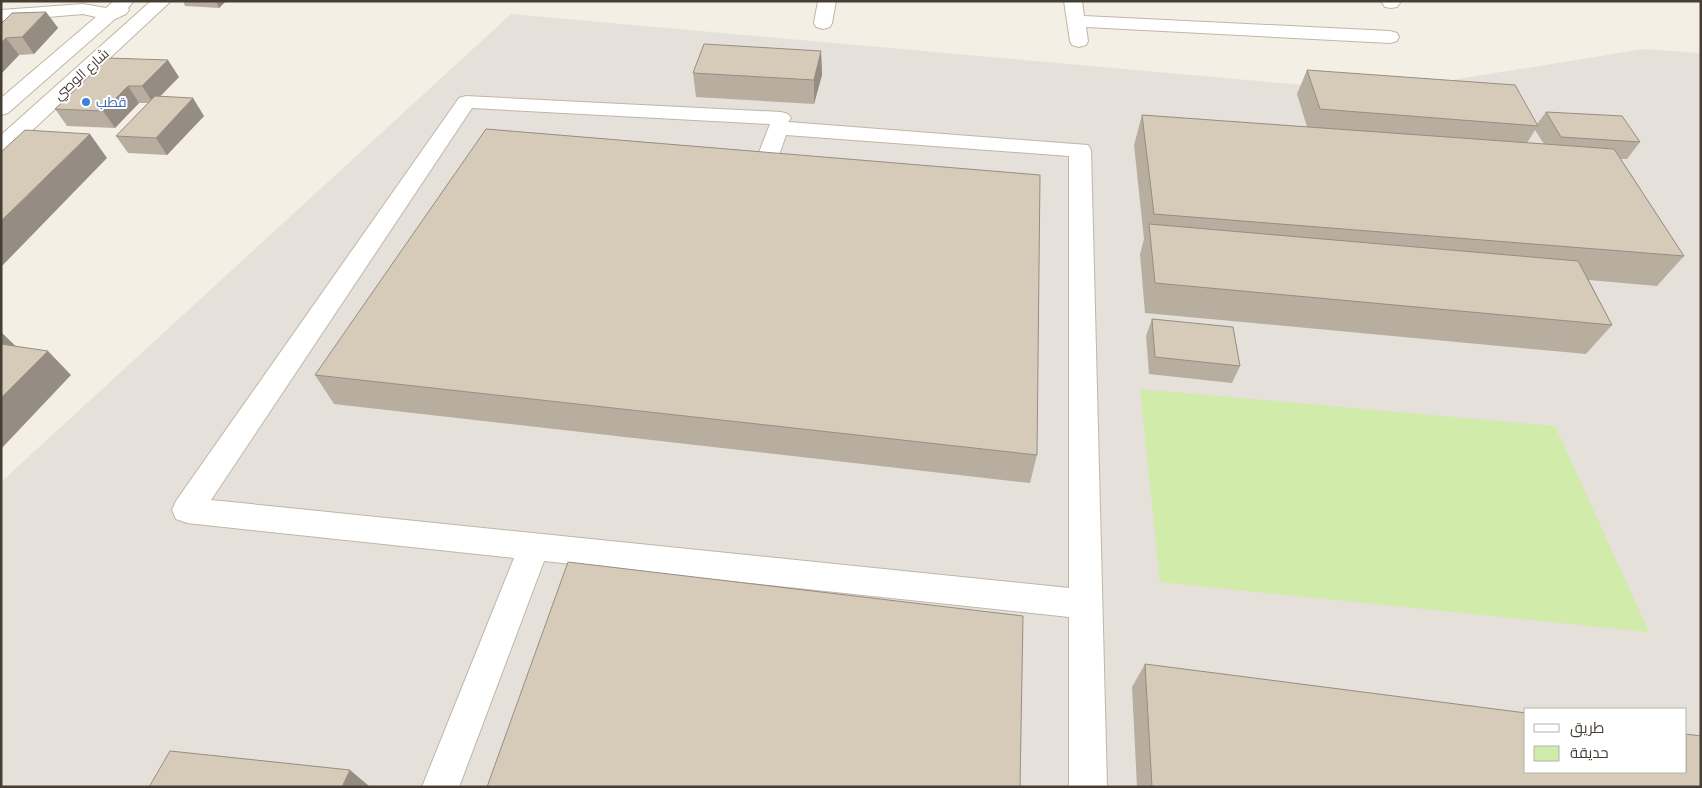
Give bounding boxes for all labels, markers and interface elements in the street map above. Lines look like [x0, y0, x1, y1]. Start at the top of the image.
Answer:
street label: شارع الوصي [50, 45, 114, 105]
place label: قطب [96, 94, 126, 110]
marker: قطب [80, 96, 92, 108]
legend [1524, 708, 1687, 773]
text: طريق [1570, 719, 1604, 738]
text: حديقة [1570, 744, 1609, 761]

